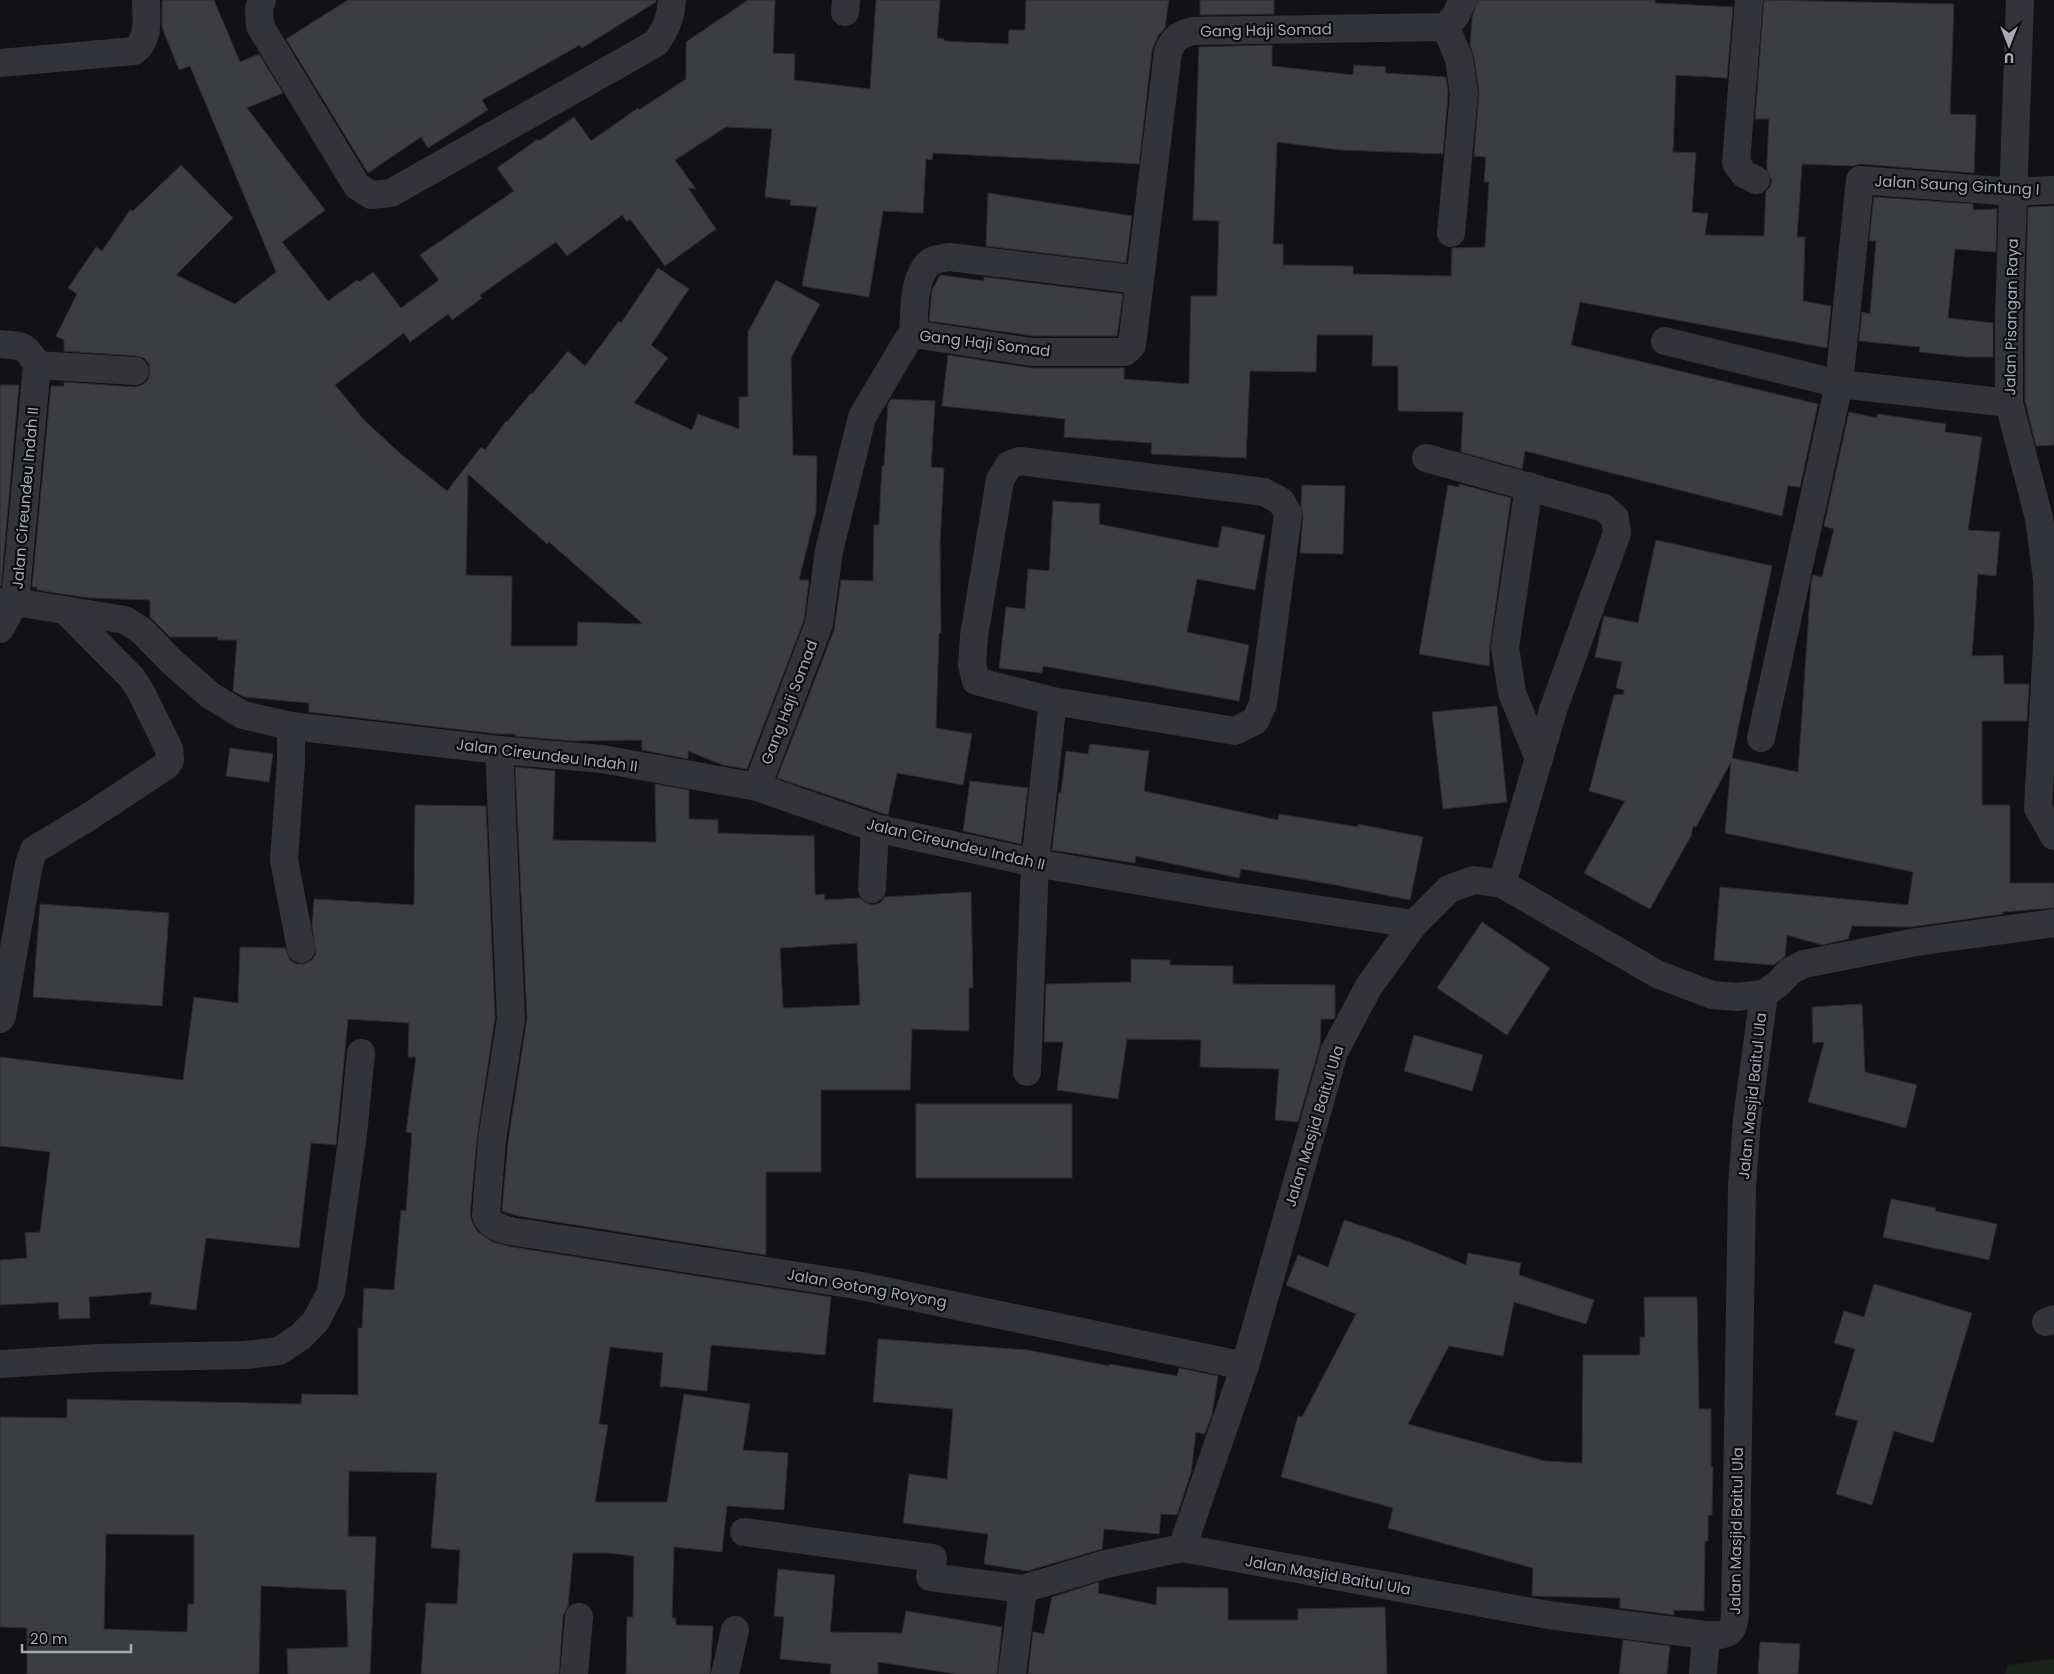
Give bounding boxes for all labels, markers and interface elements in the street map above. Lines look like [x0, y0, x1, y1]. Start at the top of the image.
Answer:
street label: Gang Haji Somad [1200, 18, 1332, 42]
north arrow [1984, 20, 2034, 70]
text: U [2004, 48, 2014, 68]
street label: Jalan Saung Gintung I [1874, 170, 2040, 200]
street label: Jalan Pisangan Raya [1999, 238, 2023, 396]
street label: Gang Haji Somad [918, 325, 1052, 361]
street label: Jalan Cireundeu Indah II [7, 406, 43, 590]
street label: Gang Haji Somad [756, 637, 822, 767]
street label: Jalan Cireundeu Indah II [455, 733, 639, 777]
street label: Jalan Cireundeu Indah II [865, 813, 1047, 875]
street label: Jalan Masjid Baitul Ula [1733, 1012, 1771, 1180]
street label: Jalan Masjid Baitul Ula [1279, 1043, 1349, 1209]
street label: Jalan Gotong Royong [785, 1264, 949, 1312]
street label: Jalan Masjid Baitul Ula [1724, 1447, 1748, 1615]
street label: Jalan Masjid Baitul Ula [1244, 1550, 1412, 1600]
scale bar [22, 1622, 131, 1654]
text: 20 m [30, 1628, 68, 1649]

